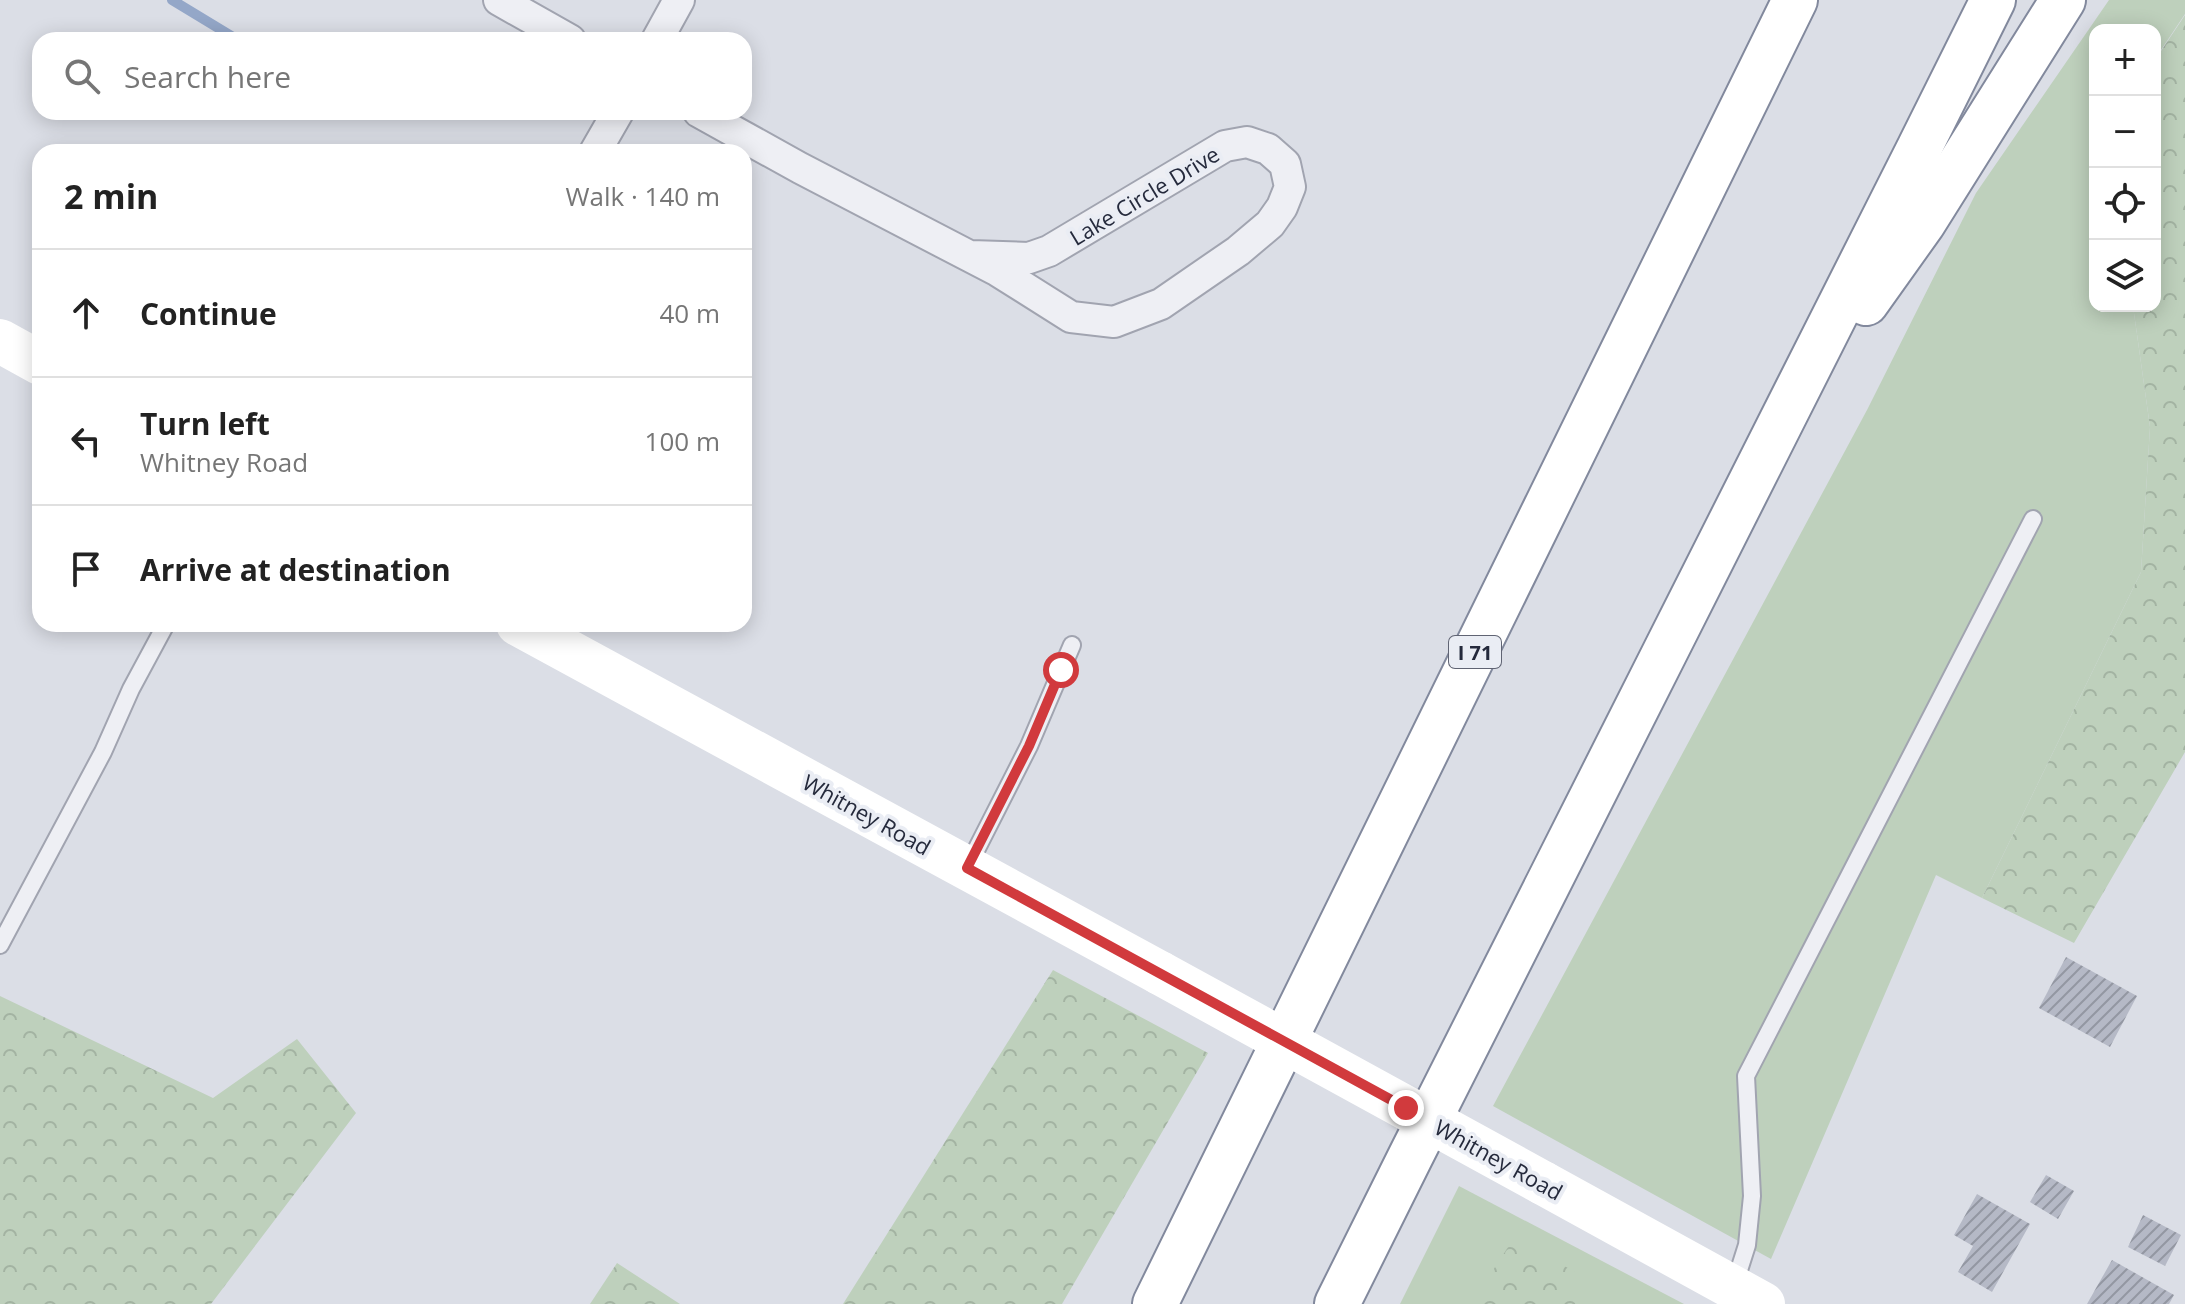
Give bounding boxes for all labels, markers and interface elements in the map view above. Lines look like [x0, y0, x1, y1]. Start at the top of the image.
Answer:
map controls [2089, 24, 2161, 312]
button: + [2089, 24, 2161, 96]
search box [32, 32, 752, 120]
icon: search [60, 54, 104, 98]
text: Search here [124, 56, 291, 97]
button: − [2089, 96, 2161, 168]
street label: Lake Circle Drive [1064, 138, 1224, 252]
button: locate [2089, 168, 2161, 240]
text: 2 min [64, 173, 158, 219]
text: Walk · 140 m [566, 178, 720, 214]
button: layers [2089, 240, 2161, 312]
icon: ahead [64, 291, 108, 335]
text: Continue [140, 293, 277, 334]
text: 40 m [659, 295, 720, 331]
text: Turn left [140, 403, 270, 444]
icon: left [64, 419, 108, 463]
text: 100 m [645, 423, 720, 459]
text: Whitney Road [140, 444, 308, 480]
icon: arrive [64, 547, 108, 591]
text: Arrive at destination [140, 549, 451, 590]
road number: I 71 [1449, 636, 1501, 668]
route start [1043, 652, 1079, 688]
street label: Whitney Road [798, 766, 936, 862]
route end [1388, 1090, 1424, 1126]
street label: Whitney Road [1430, 1111, 1568, 1207]

